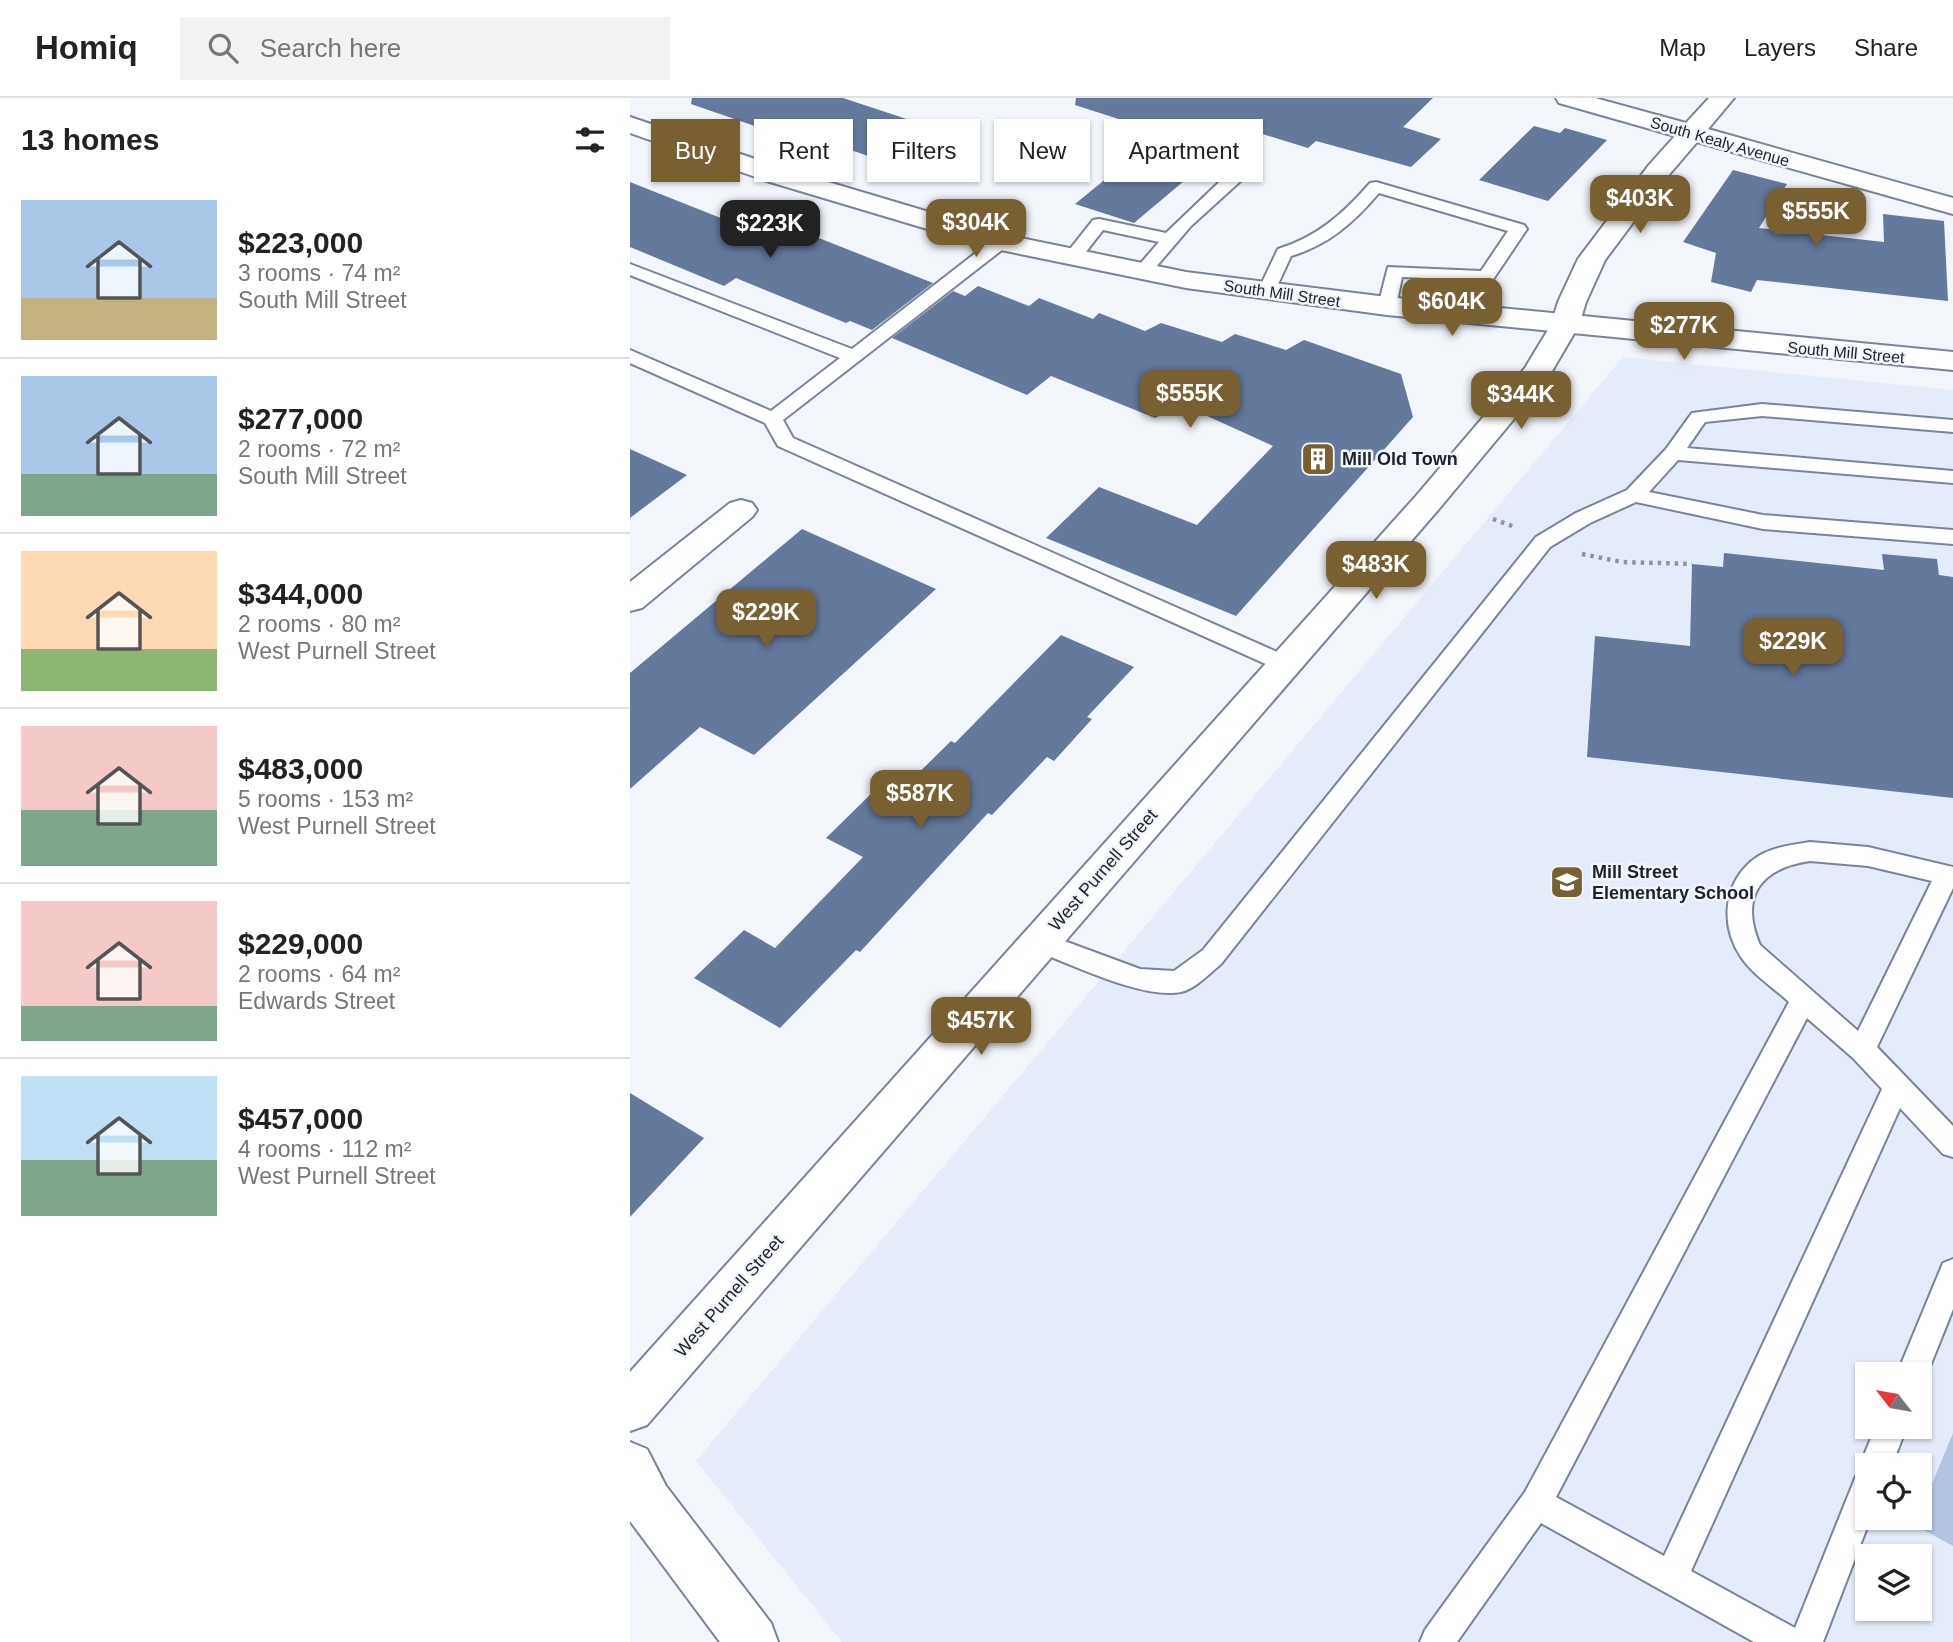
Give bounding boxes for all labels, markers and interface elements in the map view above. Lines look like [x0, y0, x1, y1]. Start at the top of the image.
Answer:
search box [180, 17, 670, 80]
text: Homiq [35, 29, 138, 66]
icon: search [204, 29, 242, 67]
text: Search here [260, 33, 401, 63]
text: Map [1659, 34, 1706, 61]
text: Layers [1744, 34, 1816, 61]
text: Share [1854, 34, 1918, 61]
street label: South Kealy Avenue [1648, 113, 1791, 169]
chip: Buy [651, 119, 740, 182]
chip: Rent [754, 119, 853, 182]
chip: Filters [867, 119, 980, 182]
chip: New [994, 119, 1090, 182]
chip: Apartment [1104, 119, 1263, 182]
icon: filters [571, 121, 609, 159]
text: 13 homes [21, 123, 159, 156]
pin: $403K [1591, 176, 1689, 235]
text: $403K [1606, 185, 1674, 211]
pin: $555K [1767, 188, 1865, 248]
text: $555K [1782, 198, 1850, 224]
pin: $223K [721, 200, 819, 260]
pin: $304K [927, 200, 1025, 259]
text: $304K [942, 209, 1010, 235]
text: $223K [736, 210, 804, 236]
text: $223,000 [238, 226, 363, 259]
icon: home [77, 228, 161, 312]
text: 3 rooms · 74 m² [238, 260, 400, 286]
street label: South Mill Street [1223, 277, 1342, 310]
pin: $604K [1403, 278, 1501, 338]
text: South Mill Street [238, 287, 407, 313]
text: $604K [1418, 288, 1486, 314]
pin: $277K [1635, 302, 1733, 362]
text: $277K [1650, 312, 1718, 338]
street label: South Mill Street [1787, 339, 1906, 366]
pin: $555K [1141, 370, 1239, 430]
pin: $344K [1472, 372, 1570, 431]
text: $555K [1156, 380, 1224, 406]
text: $344K [1487, 381, 1555, 407]
text: $277,000 [238, 402, 363, 435]
icon: home [77, 404, 161, 488]
text: 2 rooms · 72 m² [238, 436, 400, 462]
building icon: Mill Old Town [1299, 440, 1337, 478]
place label: Mill Old Town [1342, 449, 1458, 469]
text: South Mill Street [238, 463, 407, 489]
pin: $483K [1327, 542, 1425, 601]
text: $483K [1342, 551, 1410, 577]
text: $344,000 [238, 577, 363, 610]
icon: home [77, 579, 161, 663]
pin: $229K [717, 589, 815, 649]
text: $229K [732, 599, 800, 625]
text: 2 rooms · 80 m² [238, 611, 400, 637]
pin: $229K [1744, 618, 1842, 678]
text: $229K [1759, 628, 1827, 654]
text: West Purnell Street [238, 638, 436, 664]
text: $483,000 [238, 752, 363, 785]
icon: home [77, 754, 161, 838]
pin: $587K [871, 770, 969, 830]
text: $587K [886, 780, 954, 806]
text: 5 rooms · 153 m² [238, 786, 413, 812]
street label: West Purnell Street [1045, 805, 1161, 935]
text: West Purnell Street [238, 813, 436, 839]
place label: Mill Street Elementary School [1592, 862, 1754, 903]
school or university icon: Mill Street Elementary School [1548, 863, 1586, 901]
text: $229,000 [238, 927, 363, 960]
icon: home [77, 929, 161, 1013]
text: 2 rooms · 64 m² [238, 961, 400, 987]
text: Edwards Street [238, 988, 395, 1014]
pin: $457K [932, 998, 1030, 1057]
text: $457K [947, 1007, 1015, 1033]
text: $457,000 [238, 1102, 363, 1135]
icon: home [77, 1104, 161, 1188]
text: 4 rooms · 112 m² [238, 1136, 411, 1162]
text: West Purnell Street [238, 1163, 436, 1189]
street label: West Purnell Street [671, 1231, 787, 1361]
north arrow [1855, 1362, 1932, 1438]
map controls [1855, 1362, 1932, 1621]
button: locate [1855, 1453, 1932, 1530]
button: layers [1855, 1544, 1932, 1621]

